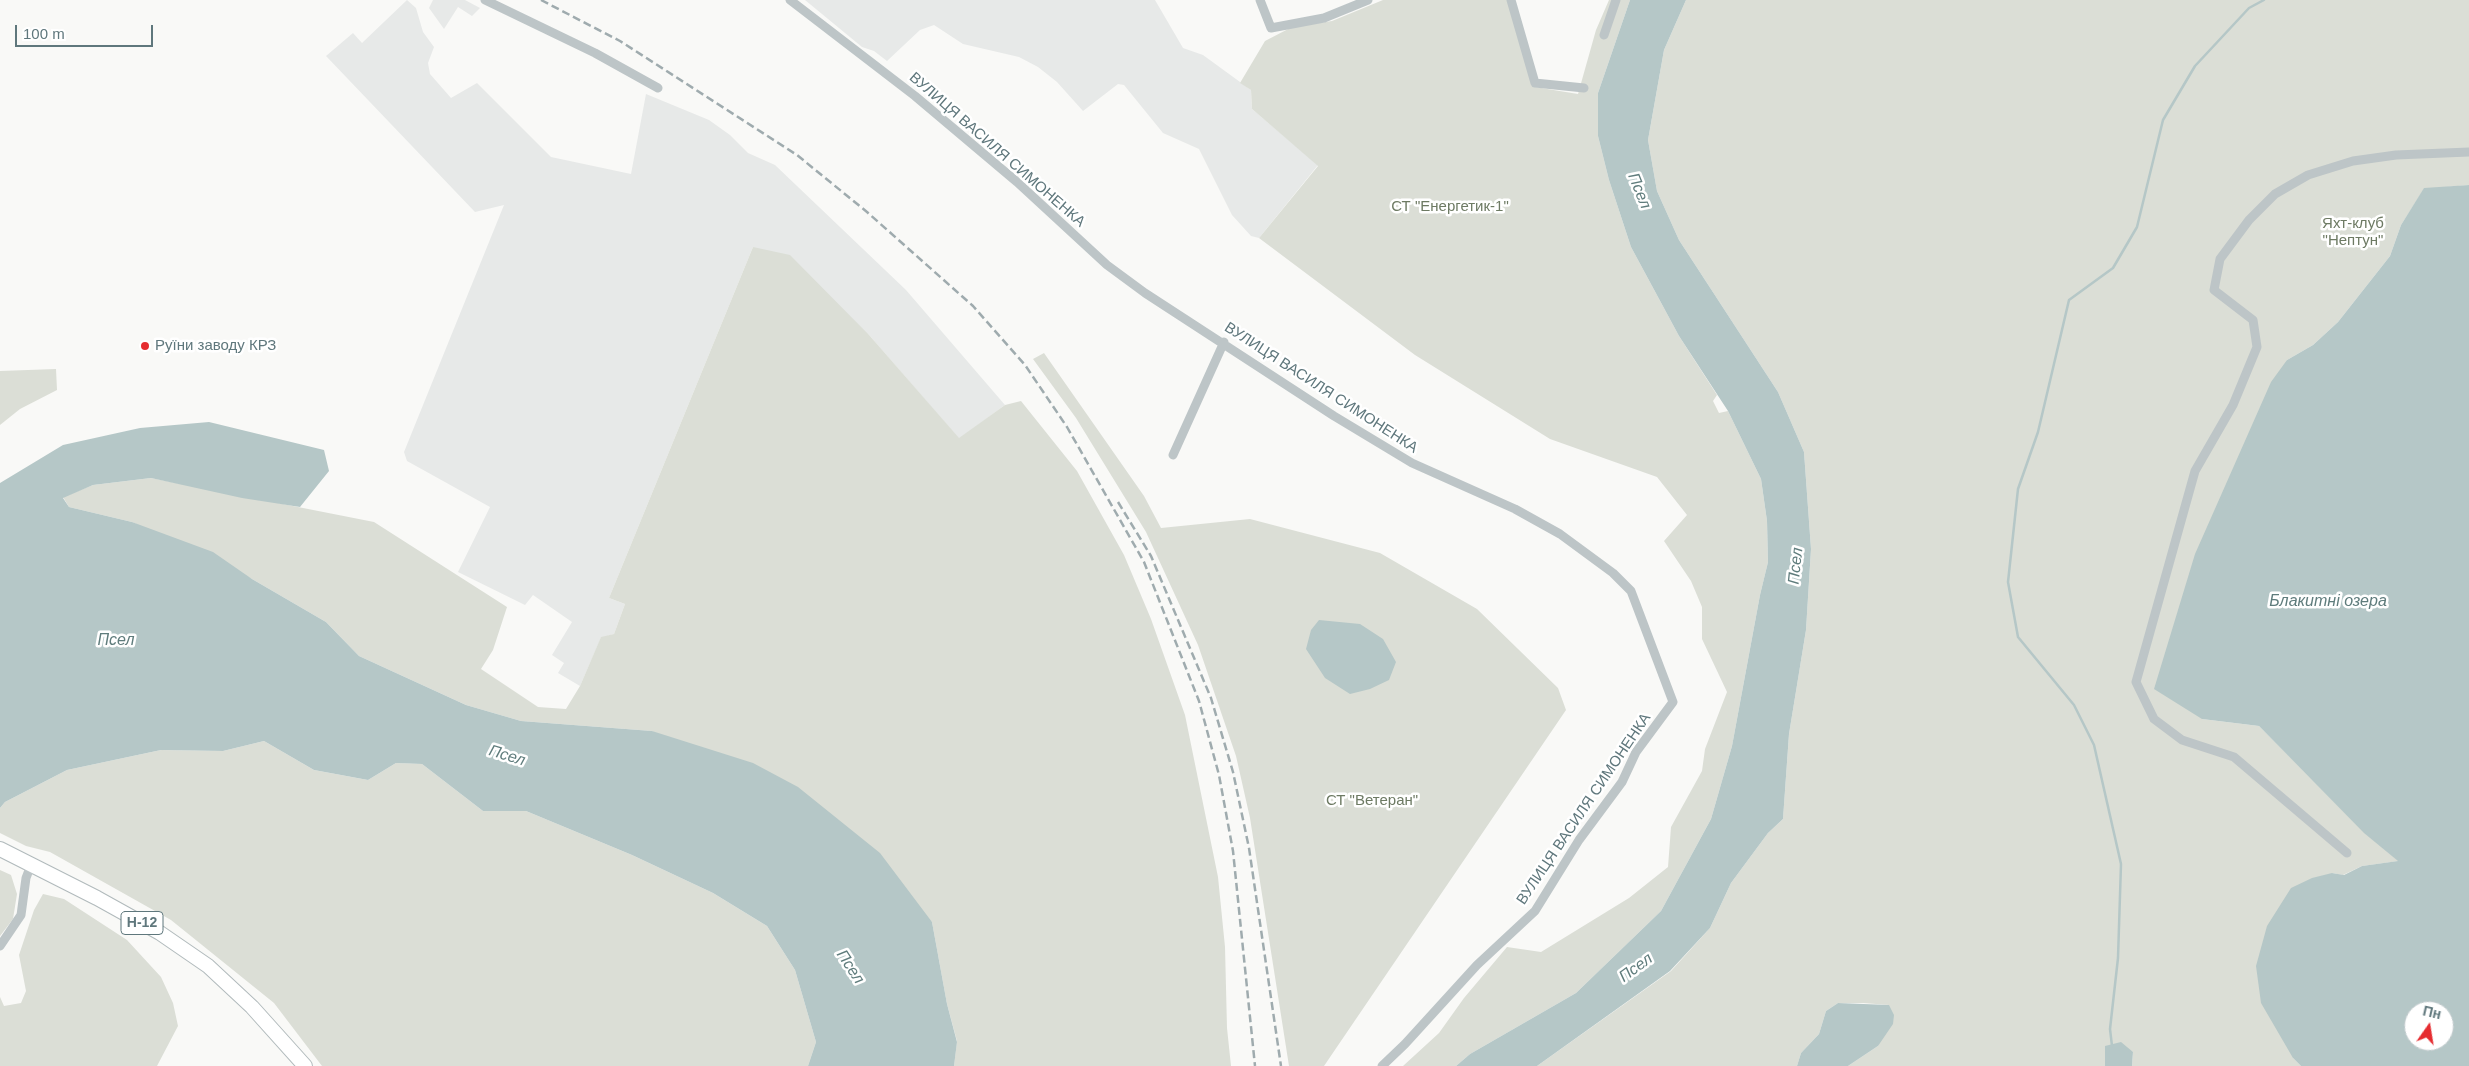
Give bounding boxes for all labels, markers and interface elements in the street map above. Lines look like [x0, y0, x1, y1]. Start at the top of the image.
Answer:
scale bar [18, 15, 155, 47]
text: 100 m [23, 25, 65, 42]
street label: ВУЛИЦЯ ВАСИЛЯ СИМОНЕНКА [905, 69, 1089, 231]
water label: Псел [1623, 170, 1655, 212]
park label: СТ "Енергетик-1" [1391, 198, 1509, 216]
park label: Яхт-клуб "Нептун" [2322, 215, 2384, 250]
street label: ВУЛИЦЯ ВАСИЛЯ СИМОНЕНКА [1221, 319, 1421, 457]
place label: Руїни заводу КРЗ [155, 337, 276, 355]
marker: Руїни заводу КРЗ [139, 340, 151, 352]
water label: Псел [1785, 547, 1807, 585]
water label: Блакитні озера [2269, 592, 2387, 612]
water label: Псел [98, 631, 134, 651]
street label: ВУЛИЦЯ ВАСИЛЯ СИМОНЕНКА [1513, 710, 1655, 908]
water label: Псел [487, 741, 527, 771]
park label: СТ "Ветеран" [1326, 792, 1418, 810]
road number: Н-12 [121, 911, 163, 934]
water label: Псел [832, 946, 868, 988]
water label: Псел [1615, 949, 1657, 987]
north arrow [2404, 1001, 2454, 1051]
text: Пн [2421, 1002, 2443, 1022]

